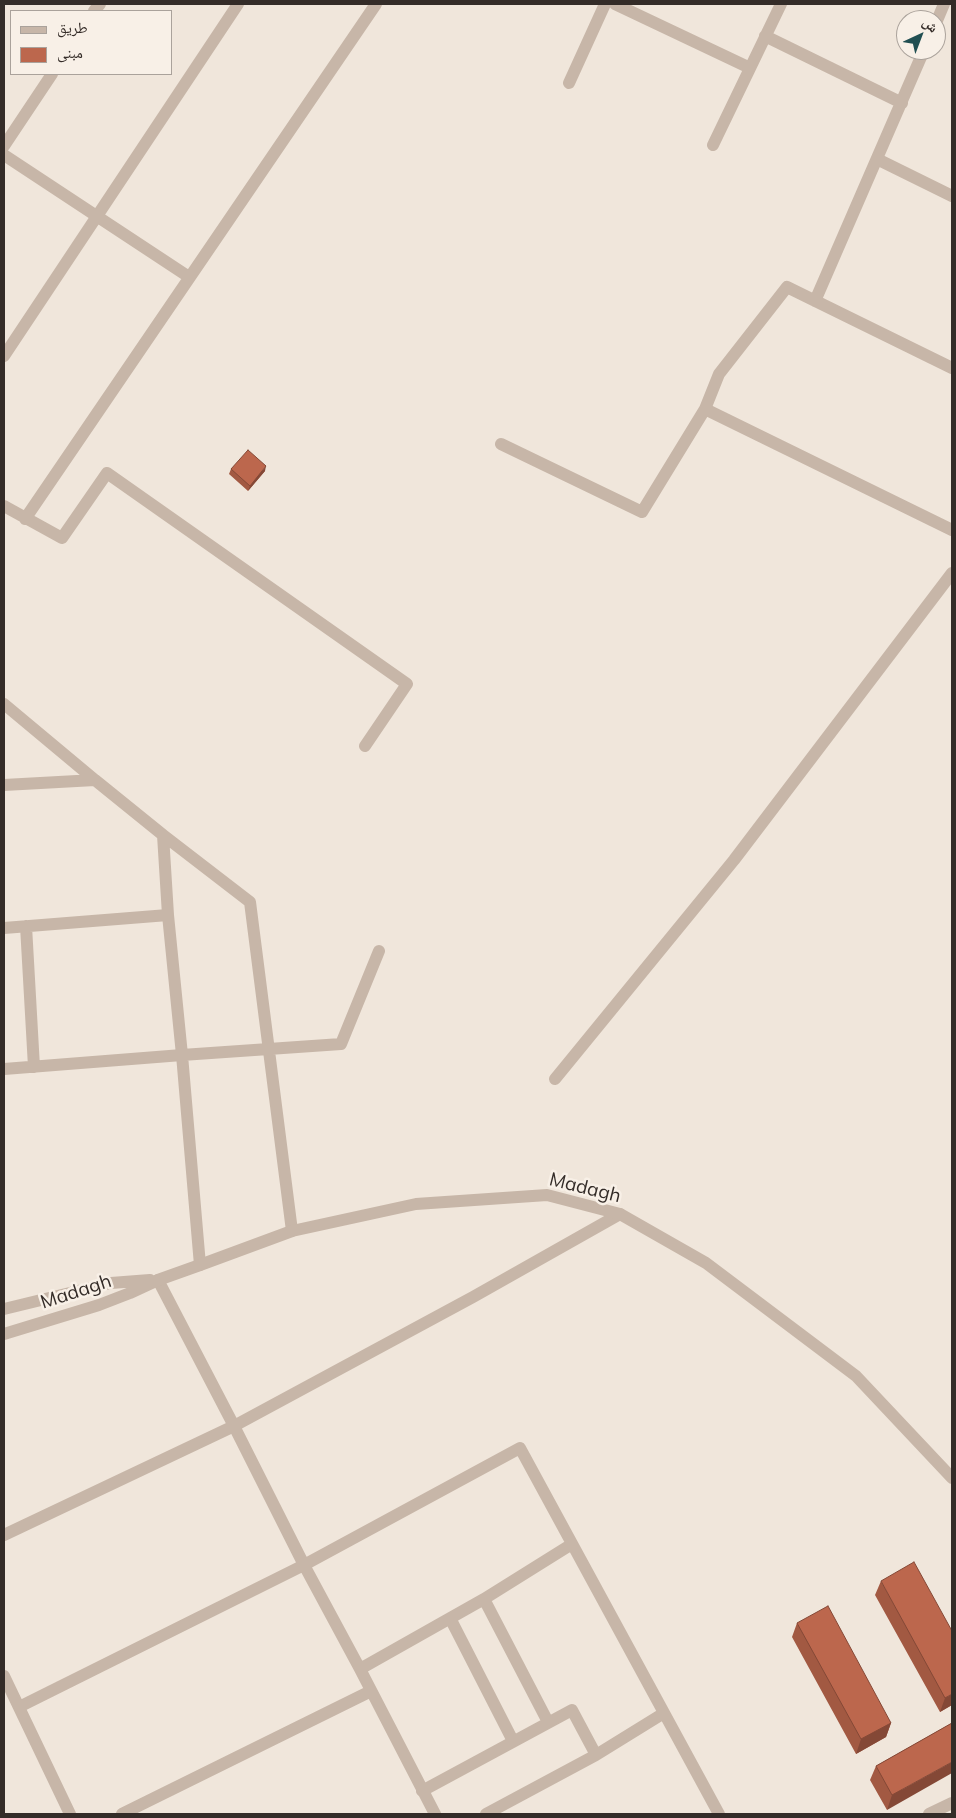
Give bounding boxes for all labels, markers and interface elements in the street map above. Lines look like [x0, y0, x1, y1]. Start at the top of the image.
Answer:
legend [10, 10, 172, 75]
north arrow [896, 10, 946, 60]
text: ش [919, 13, 942, 36]
text: طريق [57, 18, 88, 37]
text: مبنى [57, 43, 83, 62]
street label: Madagh [547, 1168, 623, 1208]
street label: Madagh [38, 1270, 114, 1314]

